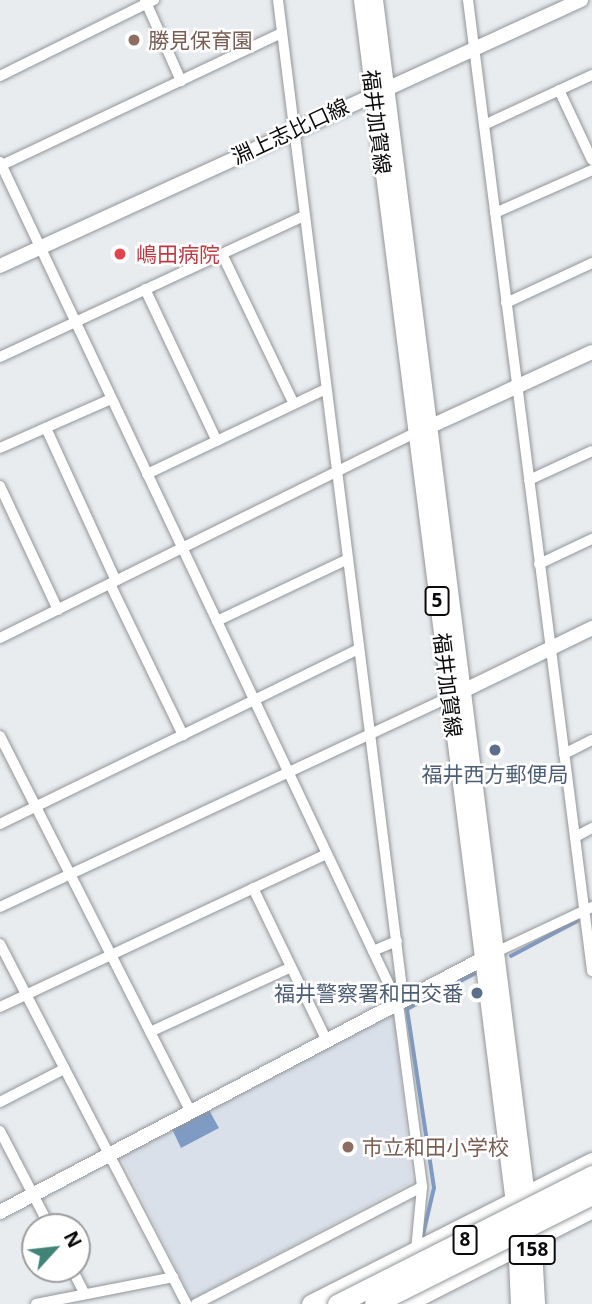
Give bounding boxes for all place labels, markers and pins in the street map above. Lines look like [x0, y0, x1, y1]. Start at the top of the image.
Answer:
place label: 勝見保育園 [148, 27, 253, 53]
marker: 勝見保育園 [126, 32, 142, 48]
place label: 嶋田病院 [136, 241, 220, 267]
marker: 嶋田病院 [110, 244, 130, 264]
marker: 福井西方郵便局 [487, 742, 503, 758]
place label: 福井西方郵便局 [422, 761, 568, 787]
place label: 福井警察署和田交番 [274, 980, 463, 1006]
marker: 福井警察署和田交番 [469, 985, 485, 1001]
place label: 市立和田小学校 [362, 1134, 509, 1160]
marker: 市立和田小学校 [340, 1139, 356, 1155]

